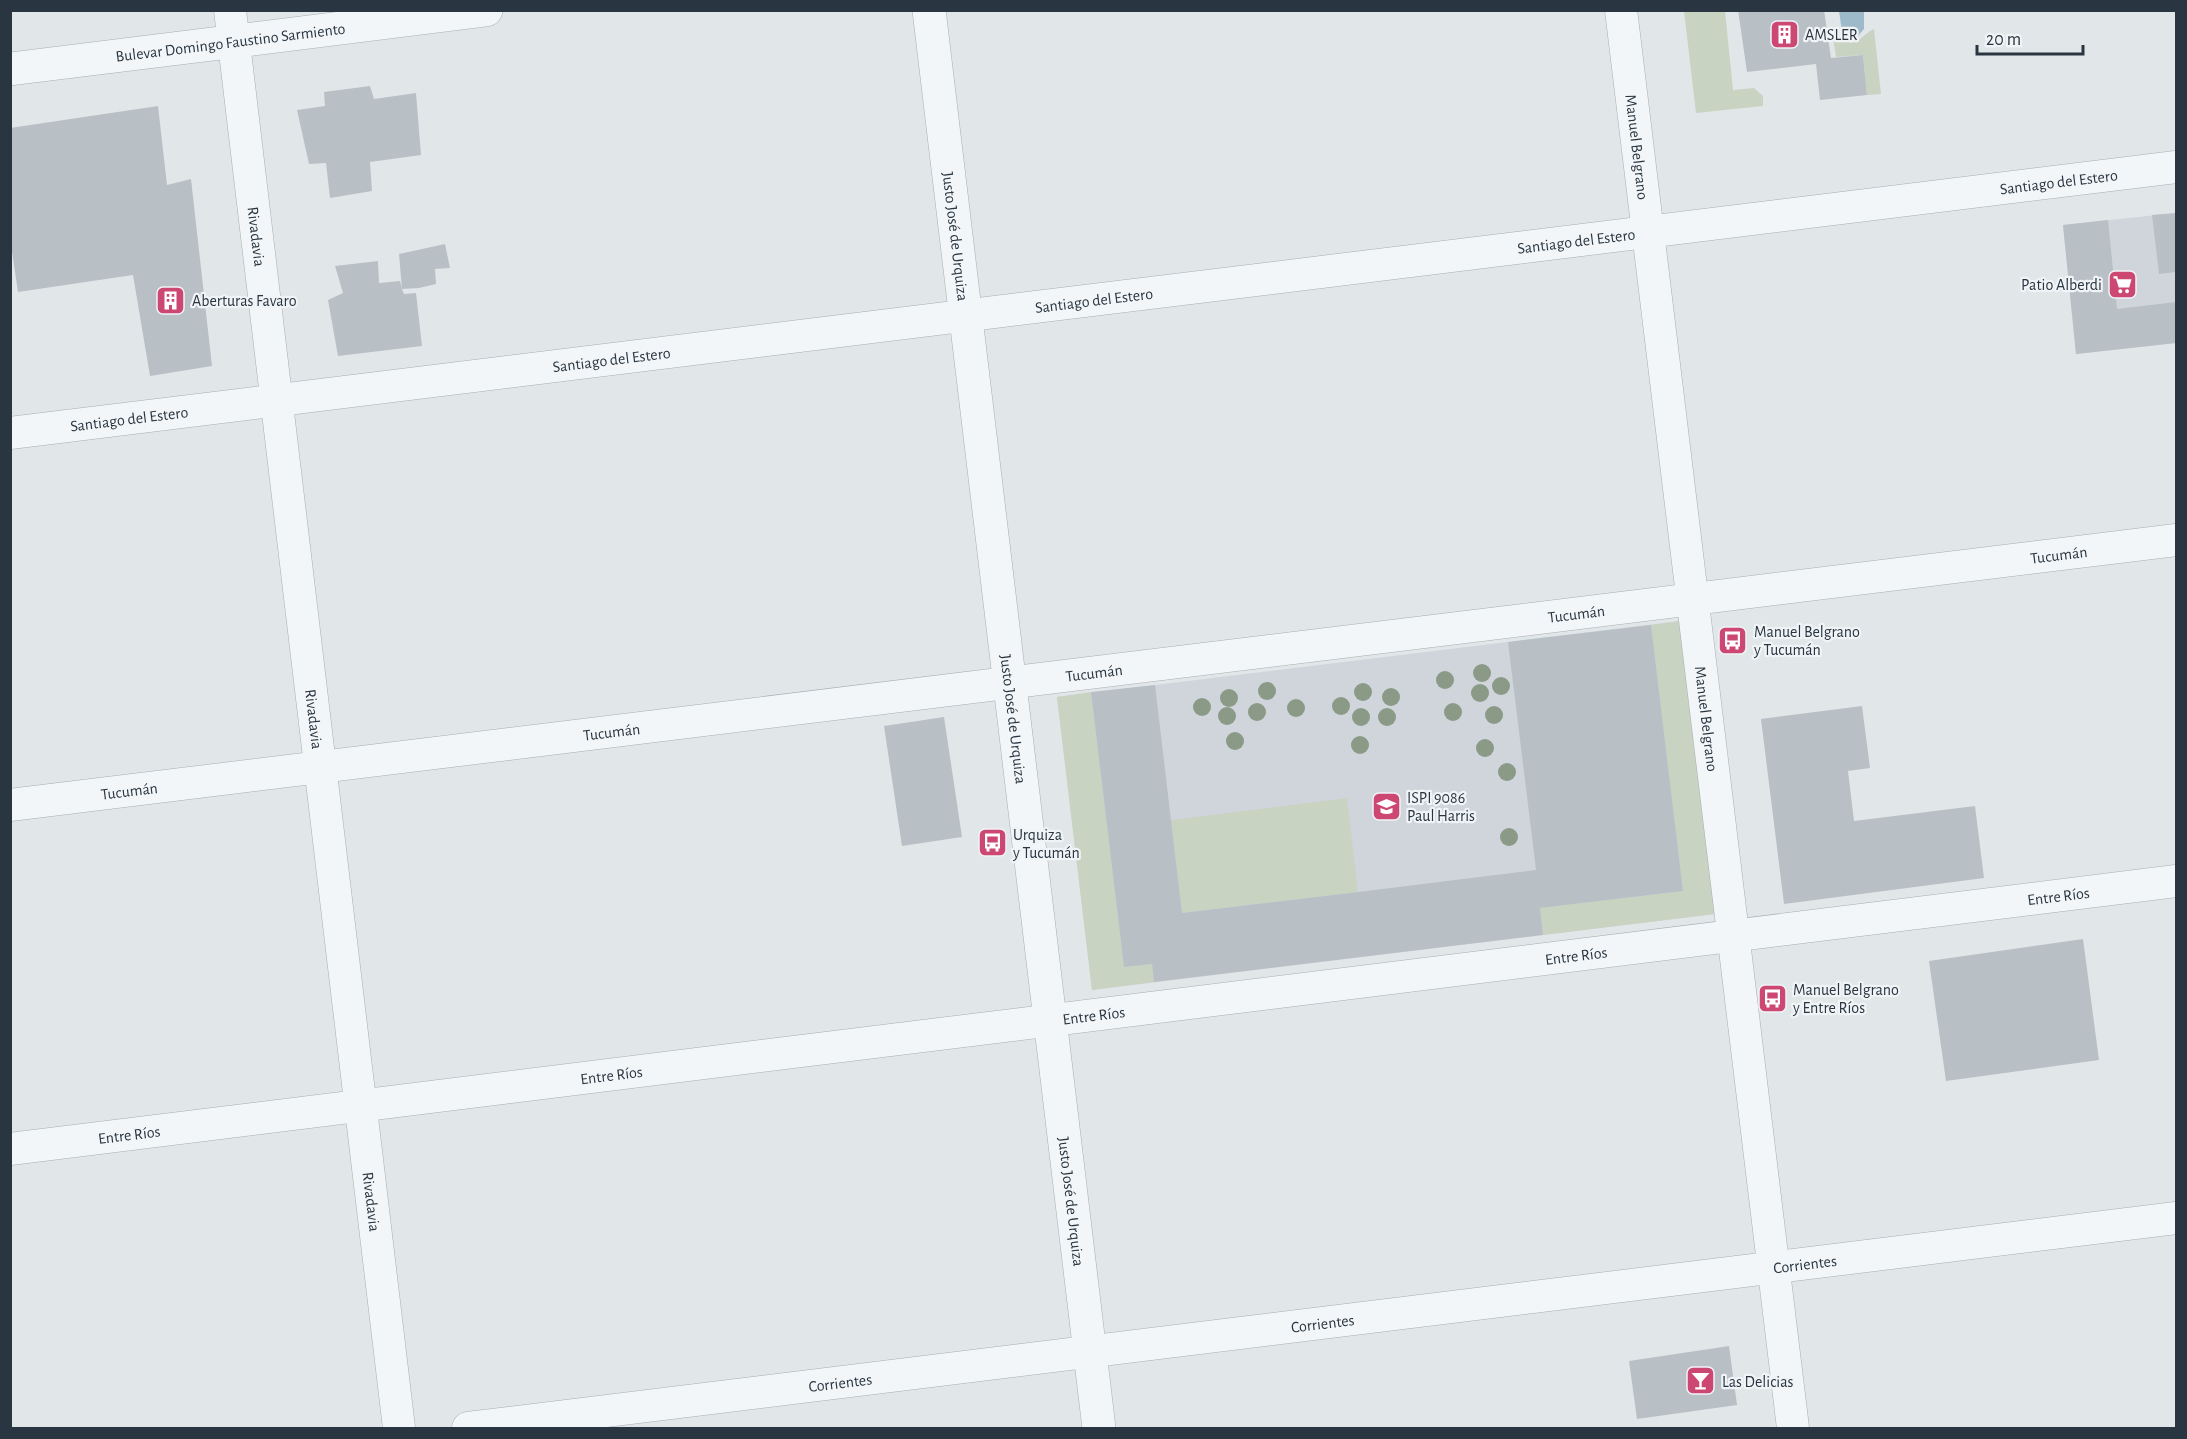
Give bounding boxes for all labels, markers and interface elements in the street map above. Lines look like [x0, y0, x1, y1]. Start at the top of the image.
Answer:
building icon: AMSLER [1768, 18, 1800, 50]
scale bar [1977, 18, 2084, 56]
street label: Bulevar Domingo Faustino Sarmiento [115, 20, 346, 65]
place label: AMSLER [1805, 27, 1858, 43]
text: 20 m [1986, 31, 2021, 49]
street label: Manuel Belgrano [1622, 94, 1651, 201]
street label: Santiago del Estero [1999, 167, 2119, 198]
street label: Justo José de Urquiza [939, 171, 971, 302]
street label: Rivadavia [244, 206, 267, 267]
street label: Santiago del Estero [1517, 226, 1636, 257]
supermarket icon: Patio Alberdi [2107, 268, 2139, 300]
place label: Patio Alberdi [2021, 277, 2102, 293]
building icon: Aberturas Favaro [155, 284, 187, 316]
street label: Santiago del Estero [1034, 286, 1154, 316]
place label: Aberturas Favaro [192, 293, 297, 309]
street label: Santiago del Estero [552, 345, 672, 375]
street label: Santiago del Estero [69, 404, 189, 435]
street label: Tucumán [2029, 544, 2088, 567]
street label: Tucumán [1547, 603, 1606, 626]
bus stop icon: Manuel Belgrano y Tucumán [1717, 624, 1749, 656]
place label: Manuel Belgrano y Tucumán [1753, 624, 1860, 659]
street label: Justo José de Urquiza [997, 653, 1029, 785]
street label: Tucumán [1065, 662, 1123, 685]
street label: Manuel Belgrano [1692, 665, 1720, 773]
street label: Rivadavia [302, 688, 325, 750]
street label: Tucumán [582, 721, 641, 744]
street label: Tucumán [100, 780, 159, 803]
school or university icon: ISPI 9086 Paul Harris [1370, 790, 1402, 822]
place label: ISPI 9086 Paul Harris [1407, 790, 1475, 824]
bus stop icon: Urquiza y Tucumán [976, 827, 1008, 859]
place label: Urquiza y Tucumán [1012, 827, 1080, 862]
street label: Entre Ríos [2026, 885, 2091, 908]
street label: Entre Ríos [1544, 944, 1608, 968]
bus stop icon: Manuel Belgrano y Entre Ríos [1756, 982, 1788, 1014]
place label: Manuel Belgrano y Entre Ríos [1792, 982, 1899, 1017]
street label: Entre Ríos [1062, 1004, 1126, 1028]
street label: Entre Ríos [579, 1064, 644, 1087]
street label: Entre Ríos [97, 1123, 161, 1147]
street label: Justo José de Urquiza [1055, 1136, 1087, 1267]
street label: Rivadavia [360, 1171, 383, 1233]
street label: Corrientes [1772, 1253, 1838, 1276]
street label: Corrientes [1290, 1312, 1355, 1336]
bar icon: Las Delicias [1685, 1365, 1717, 1397]
street label: Corrientes [808, 1371, 873, 1395]
place label: Las Delicias [1722, 1374, 1794, 1390]

